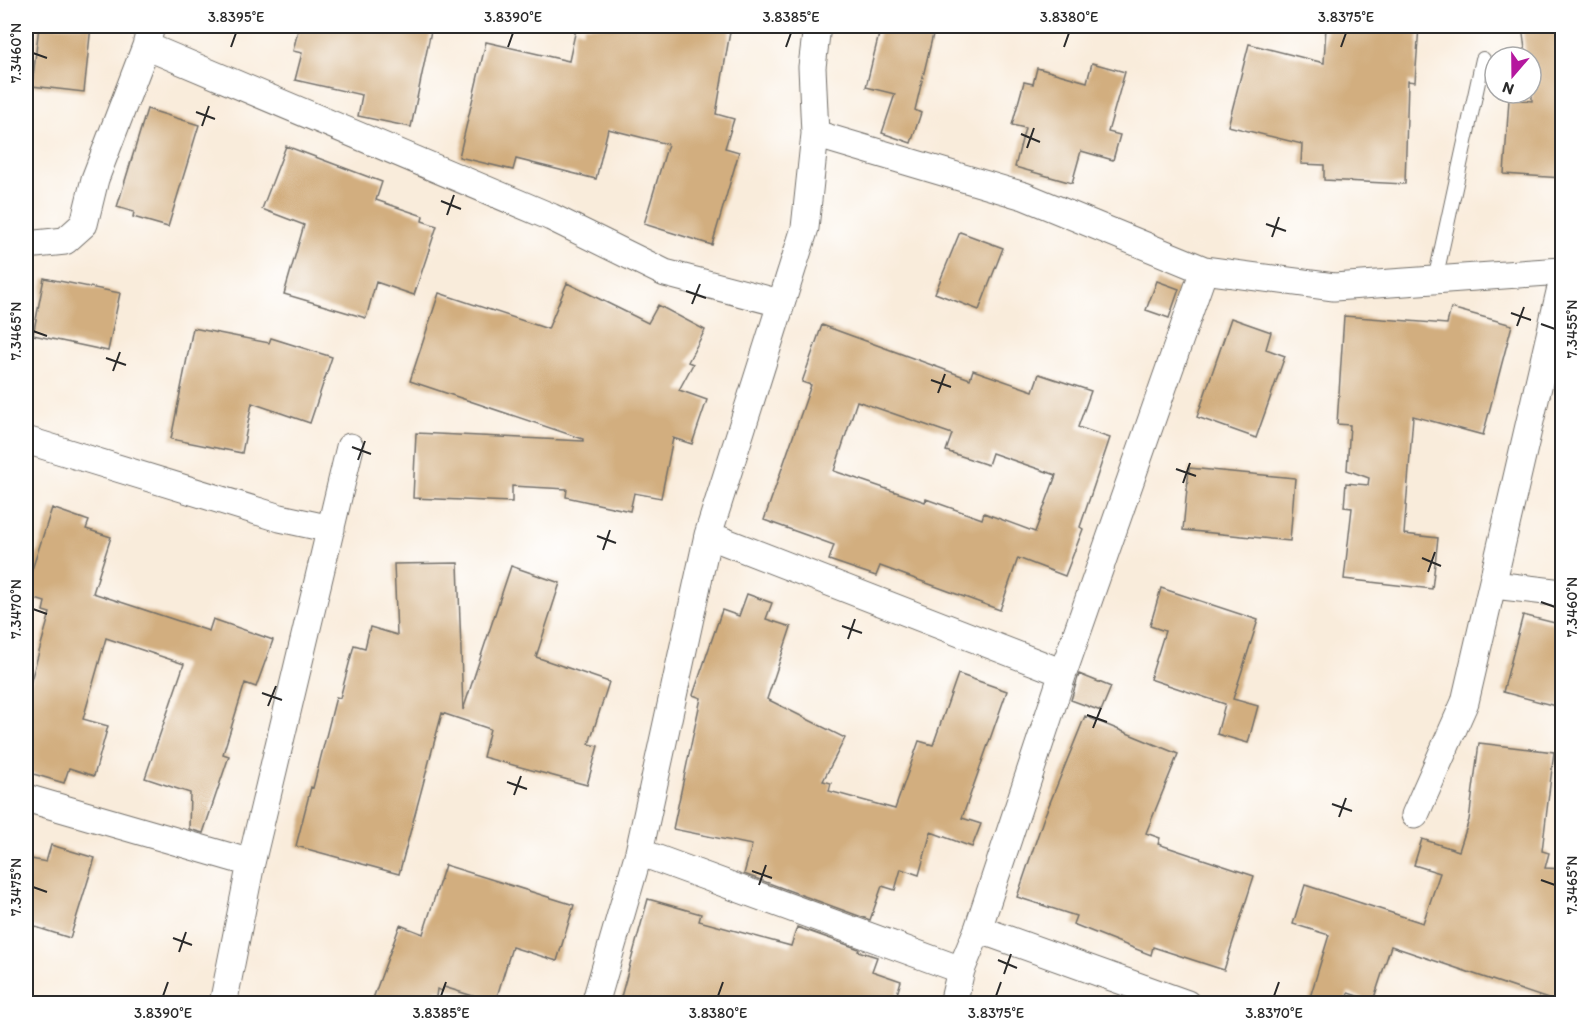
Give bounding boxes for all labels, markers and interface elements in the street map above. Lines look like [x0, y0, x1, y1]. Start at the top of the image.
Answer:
text: 3.8395°E [208, 8, 264, 26]
text: 3.8390°E [484, 8, 542, 26]
text: 3.8385°E [762, 8, 820, 26]
text: 3.8380°E [1040, 8, 1098, 26]
text: 3.8375°E [1318, 8, 1374, 26]
text: 7.3460°N [7, 23, 25, 83]
north arrow [1483, 45, 1543, 105]
text: N [1500, 78, 1516, 99]
text: 7.3455°N [1563, 300, 1581, 358]
text: 7.3465°N [7, 302, 25, 360]
text: 7.3460°N [1563, 577, 1581, 637]
text: 7.3470°N [7, 579, 25, 639]
text: 7.3465°N [1563, 856, 1581, 914]
text: 7.3475°N [7, 858, 25, 916]
text: 3.8390°E [134, 1004, 192, 1022]
text: 3.8385°E [412, 1004, 470, 1022]
text: 3.8380°E [689, 1004, 747, 1022]
text: 3.8375°E [968, 1004, 1024, 1022]
text: 3.8370°E [1245, 1004, 1303, 1022]

